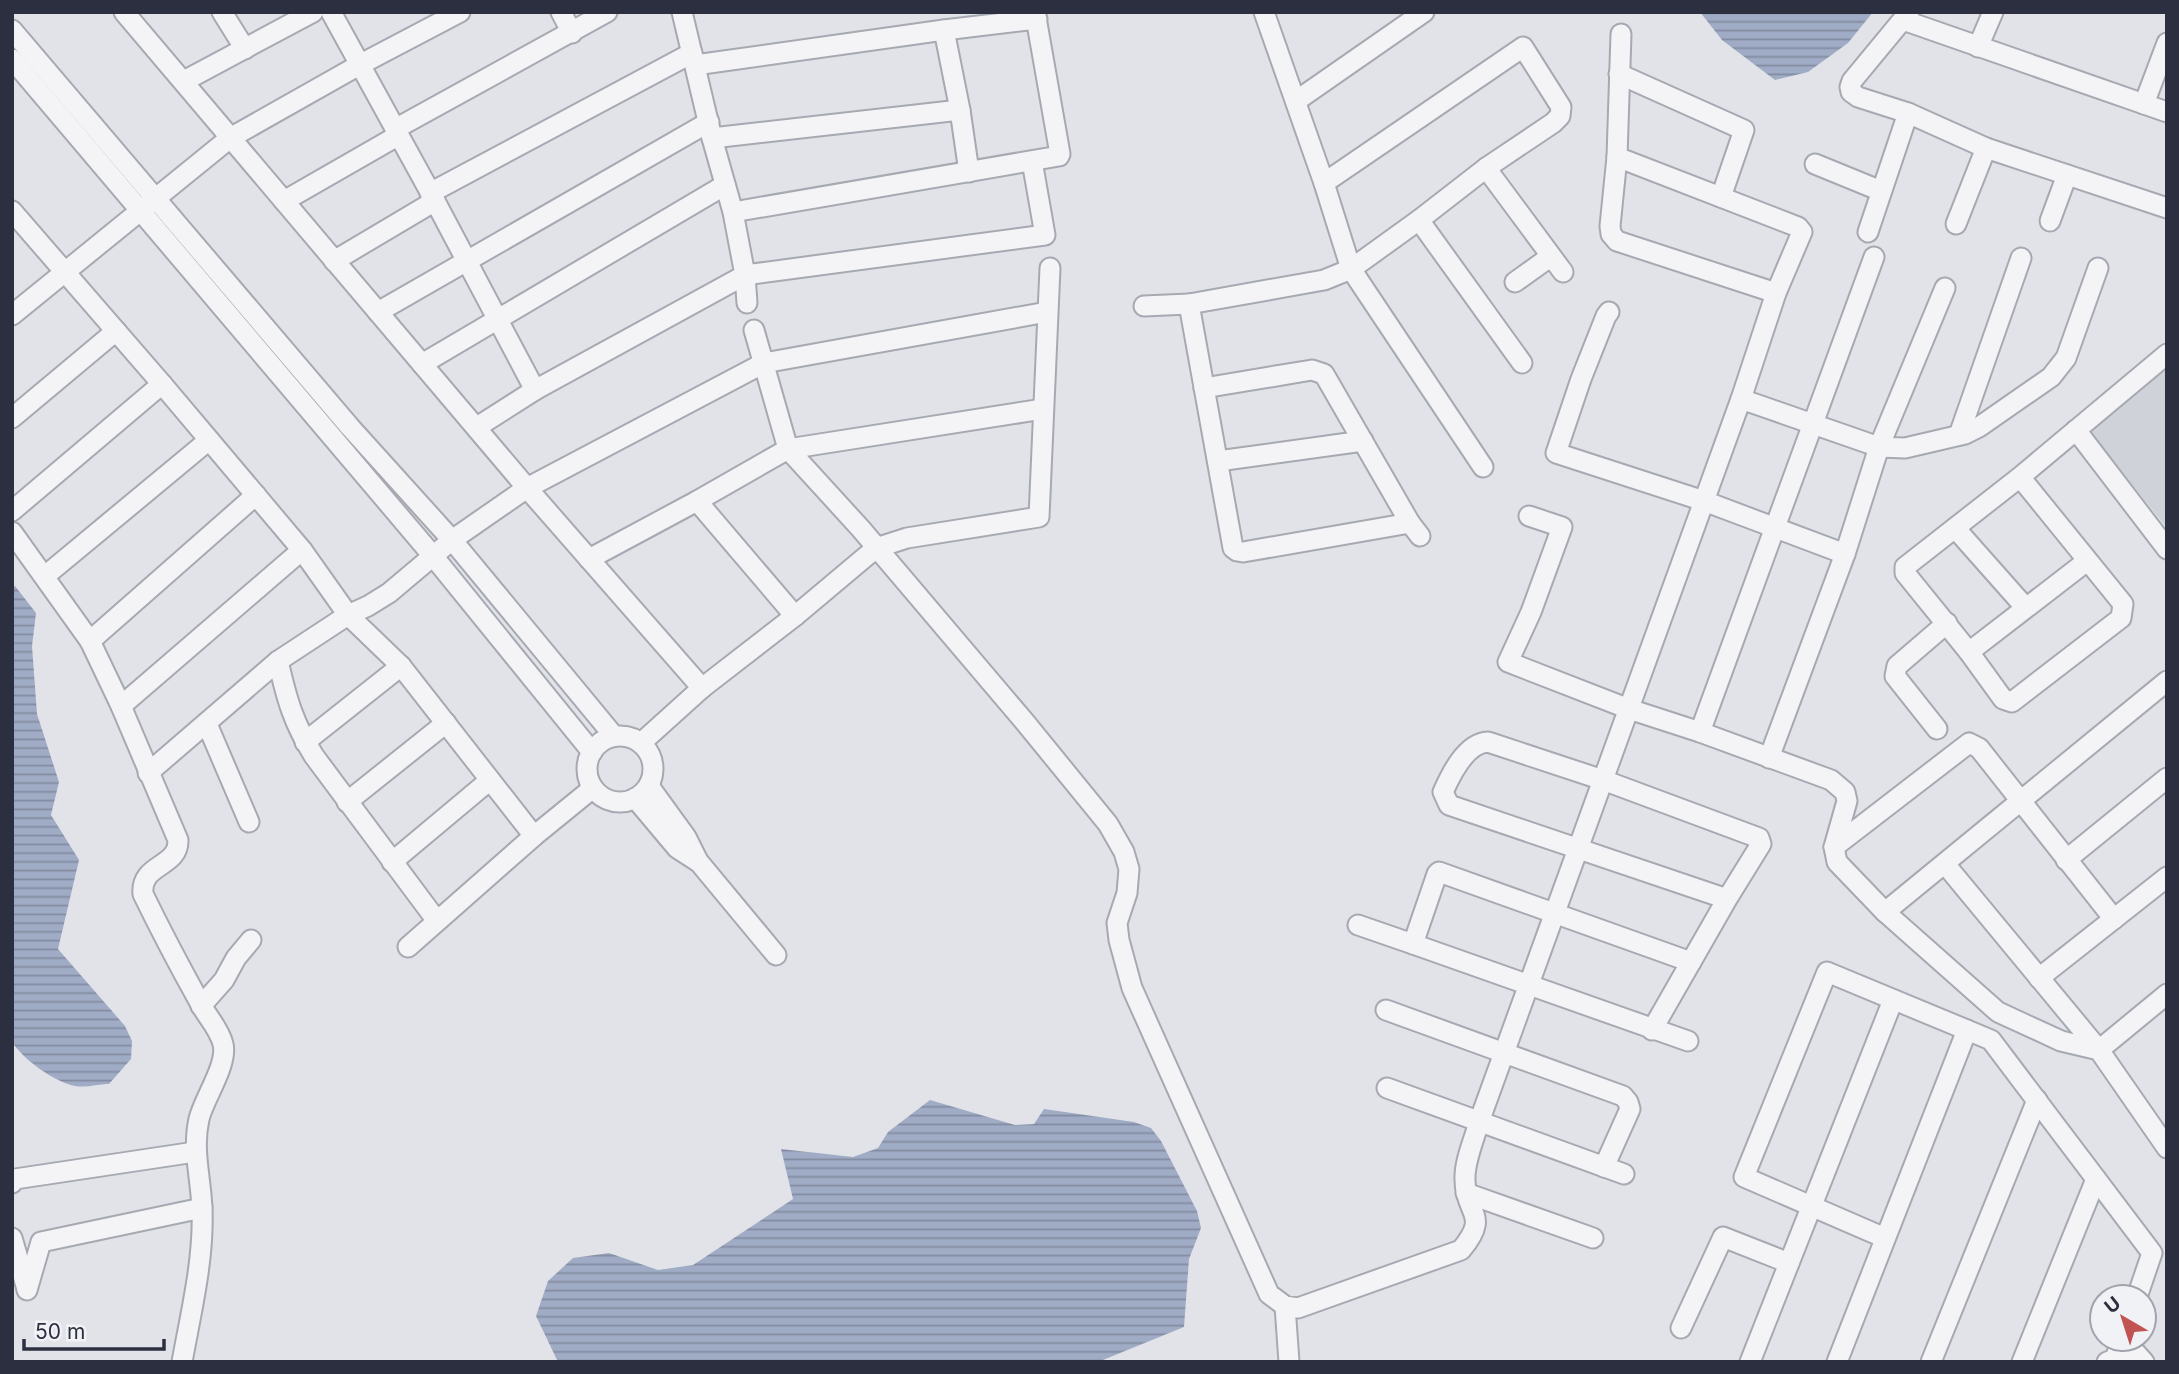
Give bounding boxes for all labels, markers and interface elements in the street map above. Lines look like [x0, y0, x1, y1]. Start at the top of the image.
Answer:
north arrow [2088, 1283, 2158, 1353]
text: U [2100, 1292, 2125, 1318]
scale bar [24, 1308, 164, 1352]
text: 50 m [35, 1319, 85, 1344]

